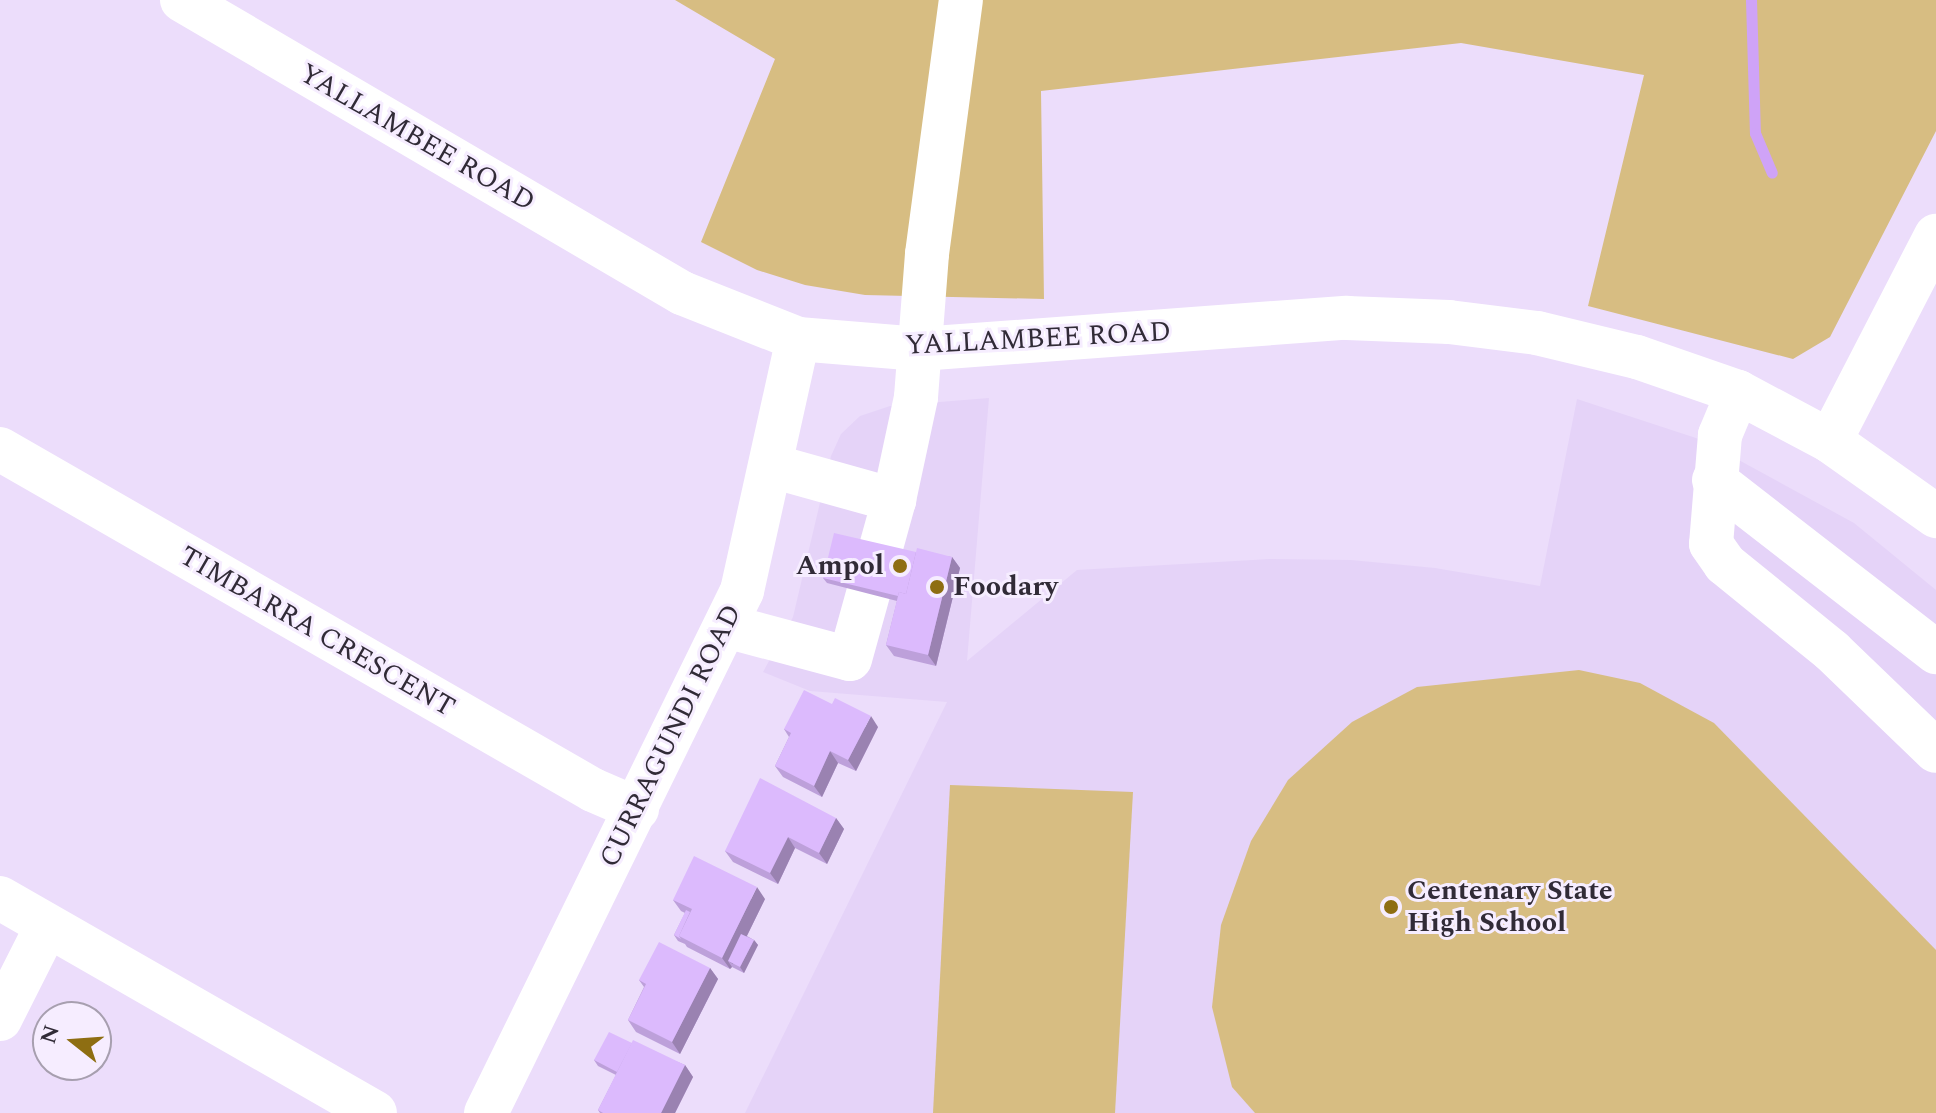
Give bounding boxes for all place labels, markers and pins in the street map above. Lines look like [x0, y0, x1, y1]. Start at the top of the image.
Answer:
place label: Ampol [796, 549, 884, 583]
marker: Ampol [891, 557, 909, 575]
place label: Foodary [953, 570, 1058, 604]
marker: Foodary [928, 578, 946, 596]
place label: Centenary State High School [1407, 874, 1613, 940]
marker: Centenary State High School [1382, 898, 1400, 916]

